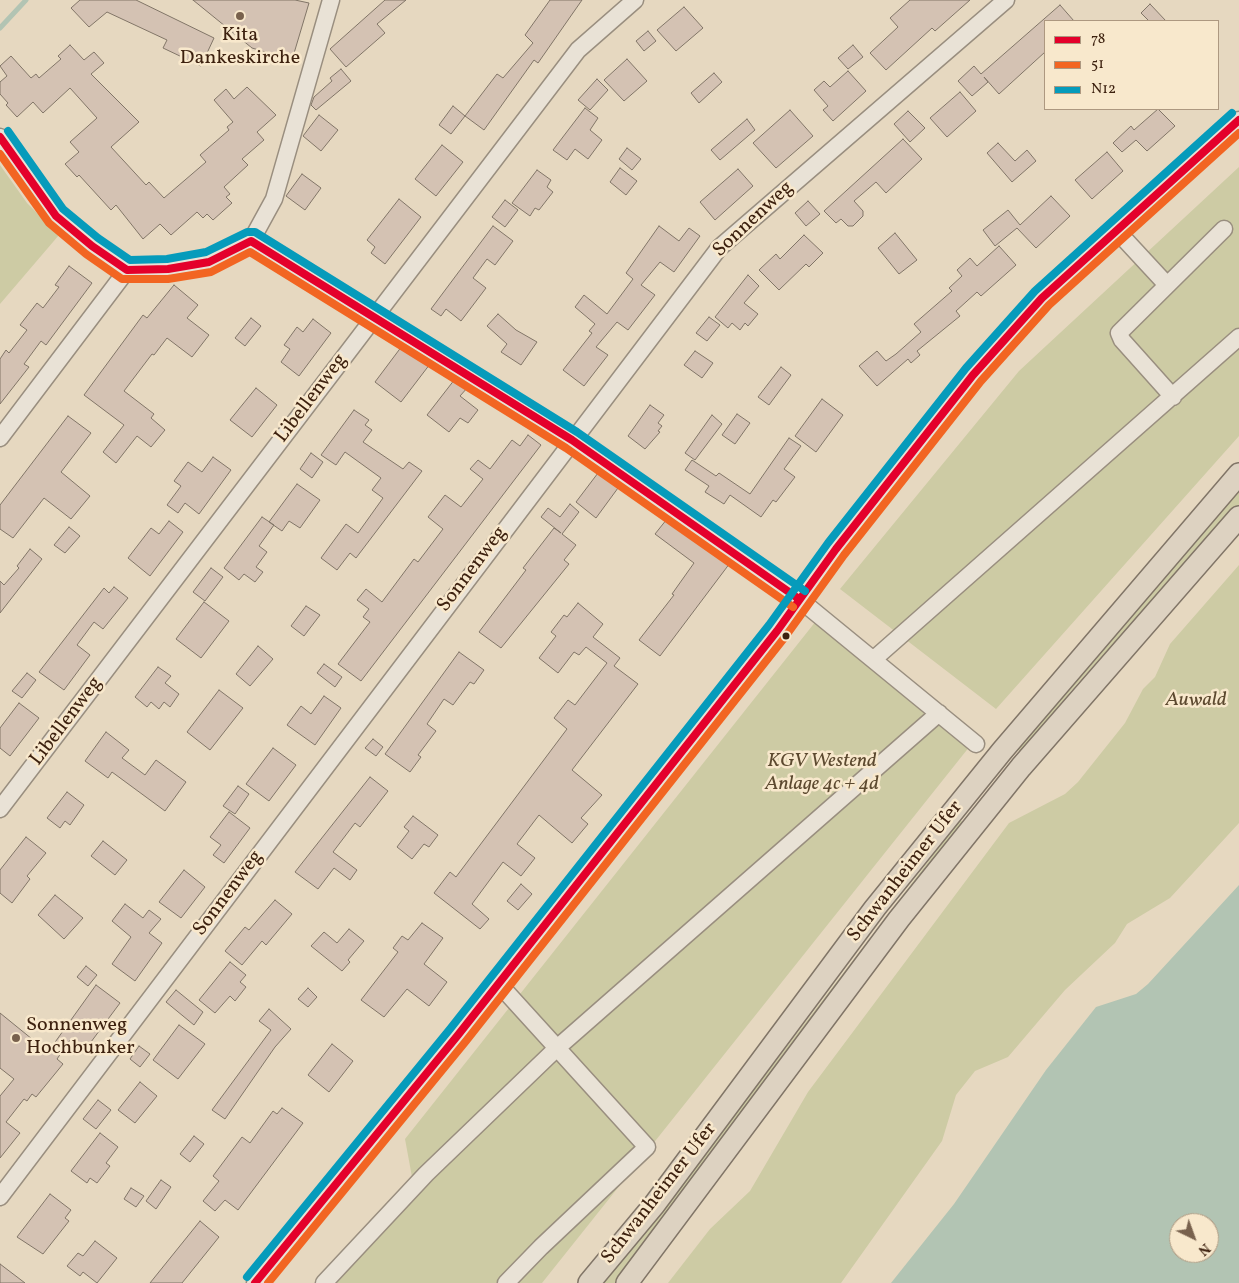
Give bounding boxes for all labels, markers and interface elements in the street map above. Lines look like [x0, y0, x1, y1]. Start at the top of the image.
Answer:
marker: Kita Dankeskirche [234, 10, 246, 22]
legend [1044, 20, 1219, 110]
place label: Kita Dankeskirche [180, 24, 300, 71]
text: 78 [1091, 29, 1105, 50]
text: 51 [1091, 54, 1104, 75]
text: N12 [1091, 79, 1116, 100]
street label: Sonnenweg [709, 177, 799, 263]
street label: Libellenweg [271, 350, 353, 448]
street label: Sonnenweg [433, 522, 513, 618]
unlabelled marker [781, 631, 791, 641]
street label: Libellenweg [26, 673, 108, 771]
park label: Auwald [1165, 689, 1227, 713]
park label: KGV Westend Anlage 4c + 4d [765, 750, 879, 797]
street label: Schwanheimer Ufer [843, 796, 969, 948]
street label: Sonnenweg [189, 846, 269, 942]
place label: Sonnenweg Hochbunker [26, 1014, 135, 1061]
marker: Sonnenweg Hochbunker [10, 1032, 22, 1044]
street label: Schwanheimer Ufer [597, 1118, 723, 1270]
north arrow [1169, 1213, 1219, 1263]
text: N [1194, 1238, 1214, 1259]

